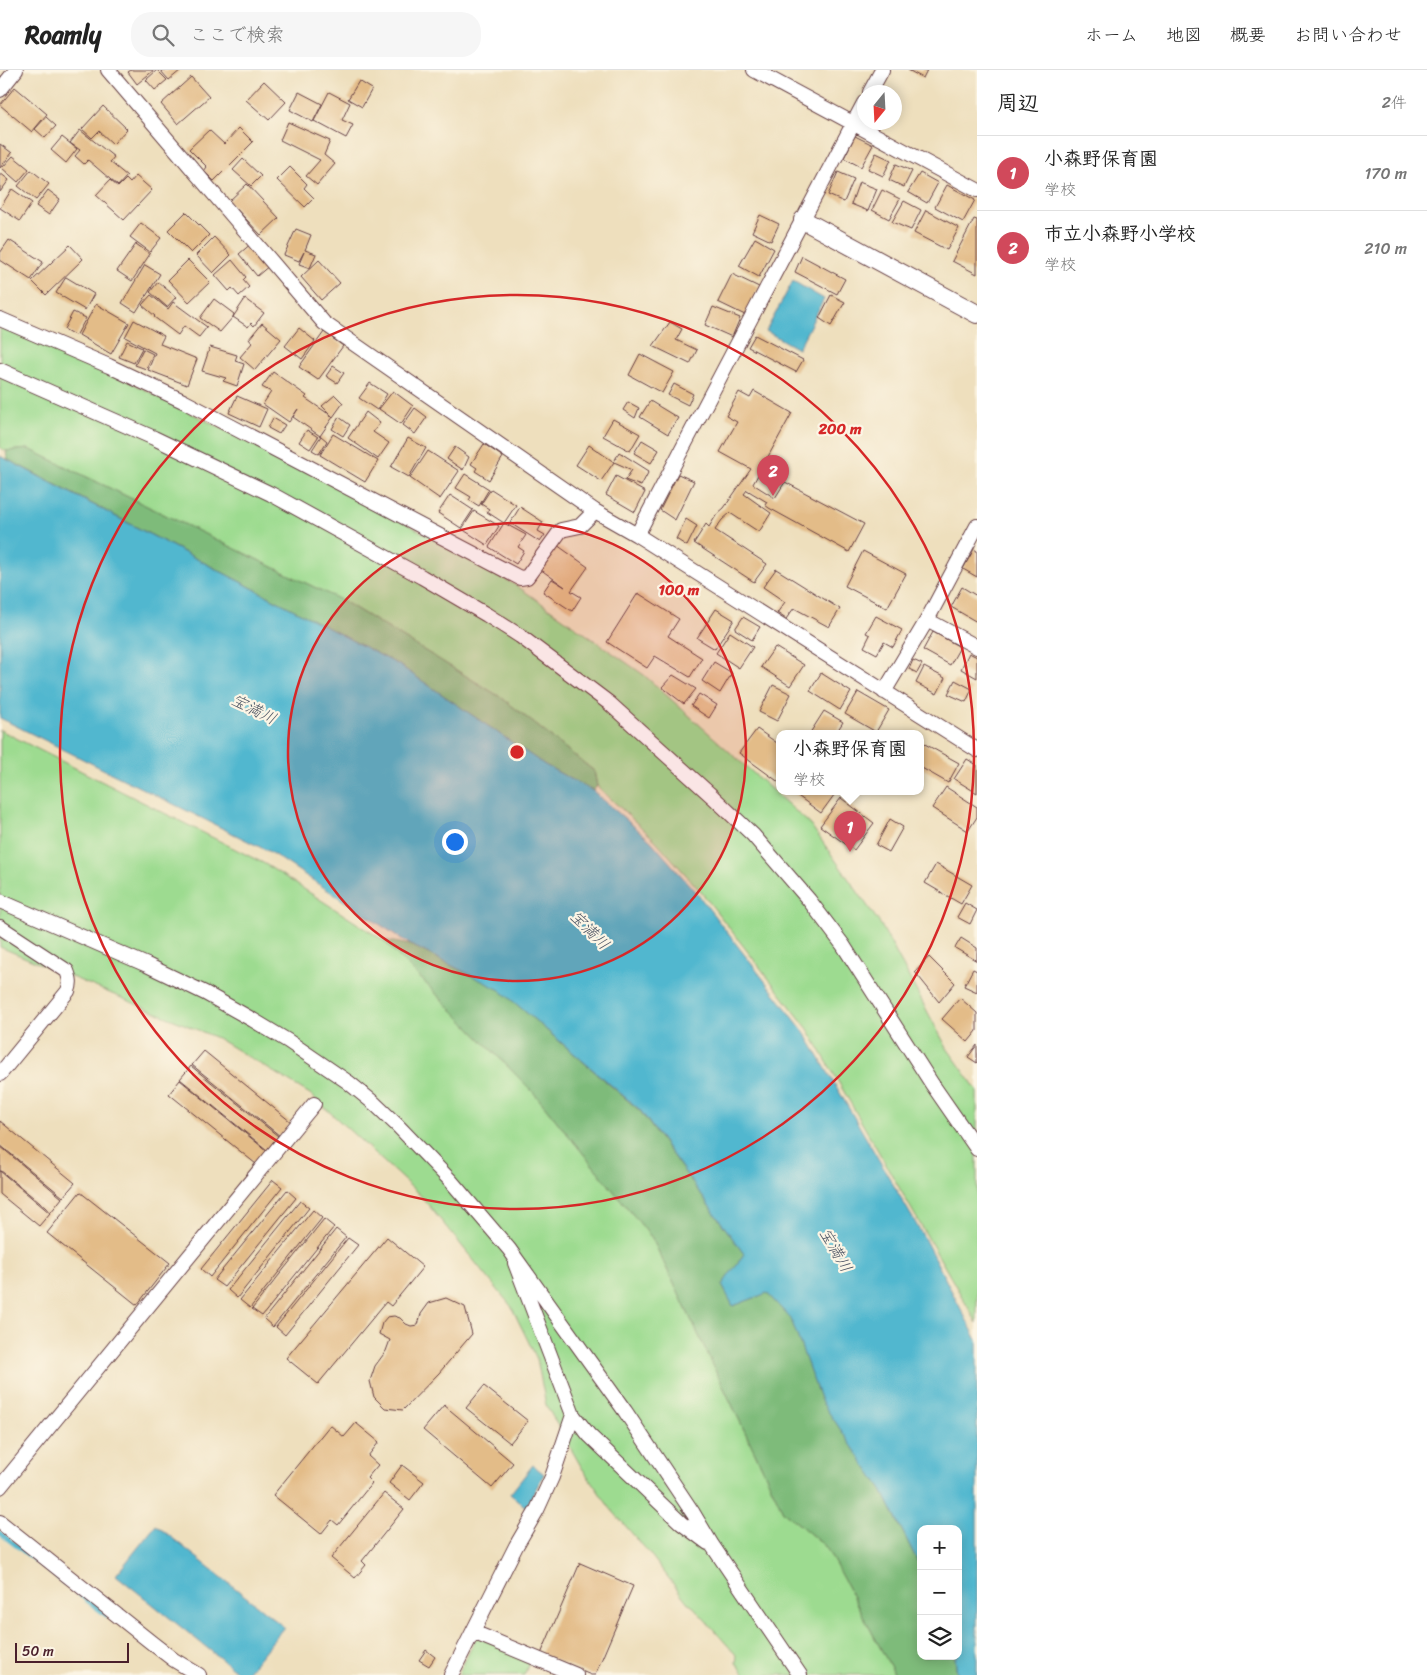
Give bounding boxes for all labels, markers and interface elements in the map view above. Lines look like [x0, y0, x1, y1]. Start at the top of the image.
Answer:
search box [131, 12, 481, 57]
text: Roamly [25, 14, 101, 56]
text: ここで検索 [189, 18, 284, 51]
text: ホーム [1085, 19, 1138, 51]
text: 地図 [1166, 19, 1202, 51]
text: 概要 [1230, 19, 1266, 51]
text: お問い合わせ [1294, 19, 1402, 51]
icon: search [149, 21, 177, 49]
text: 周辺 [997, 84, 1039, 122]
north arrow [857, 85, 902, 130]
text: 2件 [1382, 88, 1407, 117]
text: 小森野保育園 [1044, 142, 1158, 175]
text: 1 [1010, 159, 1016, 188]
text: 170 m [1364, 159, 1407, 188]
text: 学校 [1044, 175, 1076, 204]
text: 市立小森野小学校 [1044, 217, 1196, 250]
text: 2 [1008, 234, 1018, 263]
text: 210 m [1364, 234, 1407, 263]
text: 学校 [1044, 250, 1076, 279]
text: 200 m [817, 416, 862, 442]
pin: 2 [757, 455, 789, 496]
text: 100 m [659, 577, 700, 603]
water label: 宝満川 [226, 685, 282, 733]
popup [776, 730, 924, 795]
text: 小森野保育園 [793, 732, 907, 765]
centre of rings [508, 743, 526, 761]
text: 学校 [793, 765, 825, 794]
pin: 1 [834, 811, 866, 852]
your location [442, 829, 468, 855]
water label: 宝満川 [563, 903, 617, 957]
water label: 宝満川 [811, 1222, 861, 1278]
map controls [917, 1525, 962, 1660]
button: + [917, 1525, 962, 1570]
button: − [917, 1570, 962, 1615]
button: layers [917, 1615, 962, 1660]
text: 50 m [22, 1639, 54, 1664]
scale bar [15, 1640, 129, 1663]

